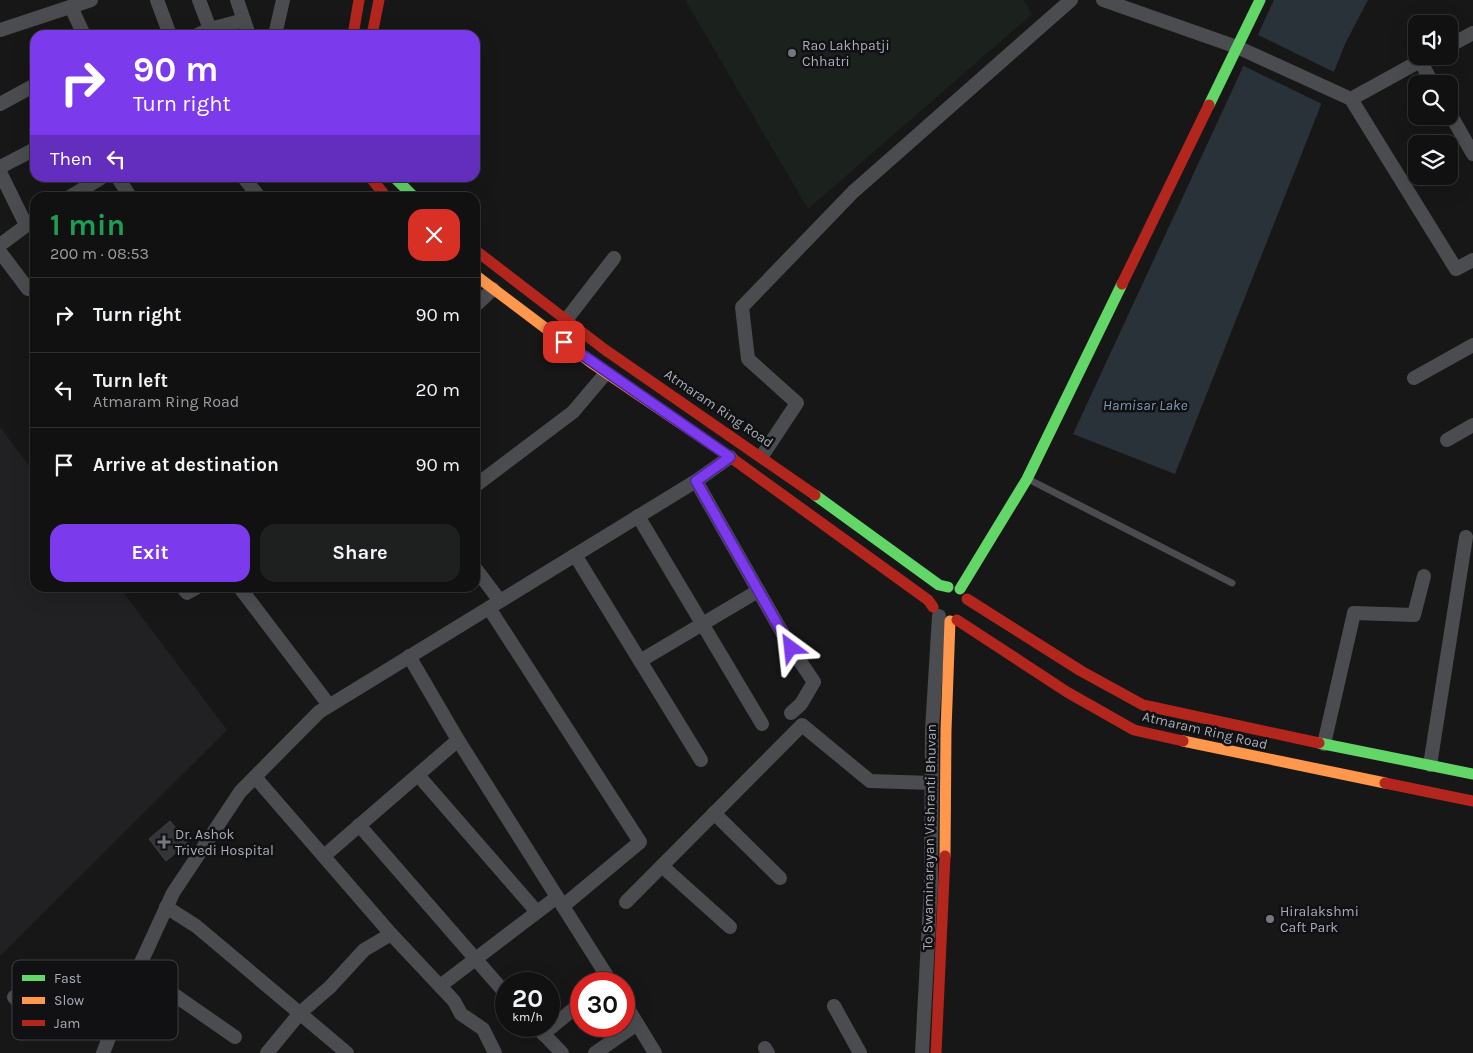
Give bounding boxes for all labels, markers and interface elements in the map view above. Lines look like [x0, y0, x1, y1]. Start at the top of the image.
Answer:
map controls [1408, 15, 1458, 185]
button: sound [1408, 15, 1458, 65]
place label: Rao Lakhpatji Chhatri [802, 37, 890, 70]
marker: Rao Lakhpatji Chhatri [786, 47, 798, 59]
text: 90 m [133, 49, 219, 90]
icon: right [50, 50, 115, 115]
button: search [1408, 75, 1458, 125]
text: Turn right [133, 91, 231, 117]
button: layers [1408, 135, 1458, 185]
icon: left [102, 145, 130, 173]
text: Then [50, 148, 92, 170]
text: 1 min [50, 207, 125, 243]
button: close [408, 209, 460, 261]
text: 200 m · 08:53 [50, 244, 149, 263]
icon: right [50, 301, 78, 329]
text: Turn right [93, 304, 182, 326]
text: 90 m [415, 304, 460, 326]
pin [543, 321, 585, 363]
icon: arrive [550, 328, 578, 356]
street label: Atmaram Ring Road [661, 366, 777, 451]
text: Turn left [93, 370, 168, 392]
icon: left [50, 376, 78, 404]
text: 20 m [415, 379, 460, 401]
text: Atmaram Ring Road [93, 392, 239, 411]
water label: Hamisar Lake [1103, 396, 1187, 414]
icon: arrive [50, 451, 78, 479]
text: Arrive at destination [93, 454, 279, 476]
text: 90 m [415, 454, 460, 476]
button: Exit [50, 524, 250, 582]
button: Share [260, 524, 460, 582]
position arrow [764, 621, 816, 673]
street label: Atmaram Ring Road [1141, 708, 1269, 753]
street label: To Swaminarayan Vishranti Bhuvan [919, 724, 940, 950]
place label: Dr. Ashok Trivedi Hospital [175, 826, 274, 859]
marker: Dr. Ashok Trivedi Hospital [157, 835, 171, 849]
place label: Hiralakshmi Caft Park [1280, 903, 1359, 936]
marker: Hiralakshmi Caft Park [1264, 913, 1276, 925]
legend [12, 960, 178, 1040]
text: Fast [54, 970, 81, 987]
speed limit sign: 30 [570, 972, 635, 1037]
text: 20 [512, 984, 543, 1013]
text: Slow [54, 992, 84, 1009]
text: km/h [512, 1010, 543, 1024]
text: Jam [54, 1015, 80, 1032]

